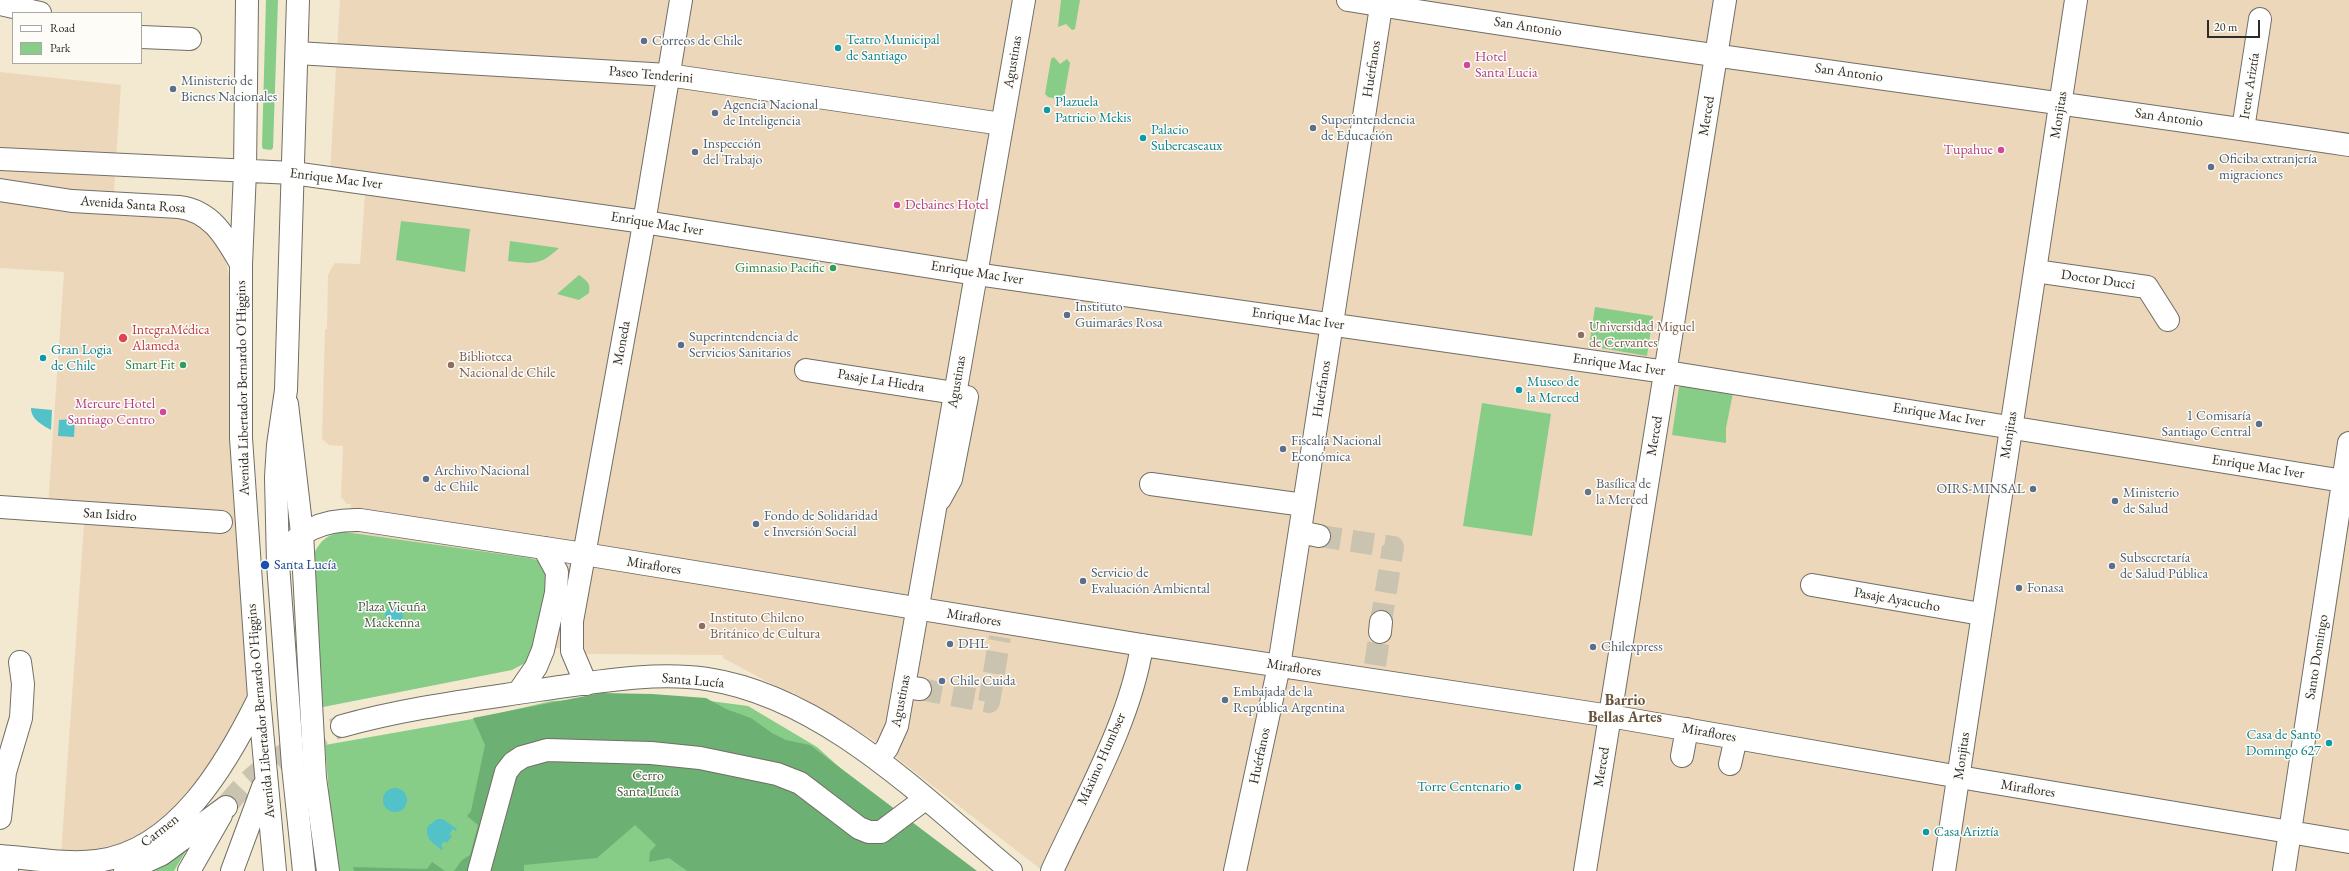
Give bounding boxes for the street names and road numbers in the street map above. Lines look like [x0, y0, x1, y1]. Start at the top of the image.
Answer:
street label: San Antonio [1493, 13, 1563, 41]
street label: Agustinas [1000, 34, 1026, 90]
street label: Huérfanos [1359, 39, 1385, 99]
street label: Irene Ariztía [2236, 52, 2264, 120]
street label: San Antonio [1814, 60, 1884, 86]
street label: Paseo Tenderini [608, 63, 694, 87]
street label: Monjitas [2047, 90, 2071, 140]
street label: Merced [1696, 95, 1718, 137]
street label: San Antonio [2134, 105, 2204, 131]
street label: Enrique Mac Iver [289, 165, 383, 193]
street label: Avenida Santa Rosa [80, 193, 186, 217]
street label: Enrique Mac Iver [610, 208, 704, 240]
street label: Enrique Mac Iver [930, 257, 1024, 289]
street label: Doctor Ducci [2060, 266, 2136, 294]
street label: Avenida Libertador Bernardo O'Higgins [233, 280, 253, 496]
street label: Enrique Mac Iver [1251, 304, 1345, 334]
street label: Moneda [610, 320, 634, 366]
street label: Enrique Mac Iver [1572, 350, 1666, 380]
street label: Agustinas [944, 354, 970, 410]
street label: Huérfanos [1309, 359, 1335, 419]
street label: Pasaje La Hiedra [836, 366, 926, 396]
street label: Enrique Mac Iver [1892, 399, 1986, 431]
street label: Monjitas [1997, 410, 2021, 460]
street label: Merced [1644, 415, 1666, 457]
street label: Enrique Mac Iver [2211, 451, 2305, 483]
street label: San Isidro [83, 505, 137, 525]
street label: Miraflores [626, 553, 682, 579]
street label: Pasaje Ayacucho [1853, 584, 1941, 616]
street label: Avenida Libertador Bernardo O'Higgins [243, 603, 279, 819]
street label: Miraflores [946, 605, 1002, 631]
street label: Santo Domingo [2302, 613, 2332, 701]
street label: Miraflores [1266, 655, 1322, 681]
street label: Santa Lucía [661, 670, 725, 692]
street label: Agustinas [888, 673, 914, 729]
street label: Máximo Humbser [1074, 710, 1130, 808]
street label: Miraflores [1680, 720, 1738, 746]
street label: Huérfanos [1246, 726, 1274, 786]
street label: Monjitas [1950, 731, 1974, 781]
street label: Merced [1591, 746, 1613, 788]
street label: Miraflores [2000, 776, 2056, 802]
street label: Carmen [138, 811, 182, 851]

